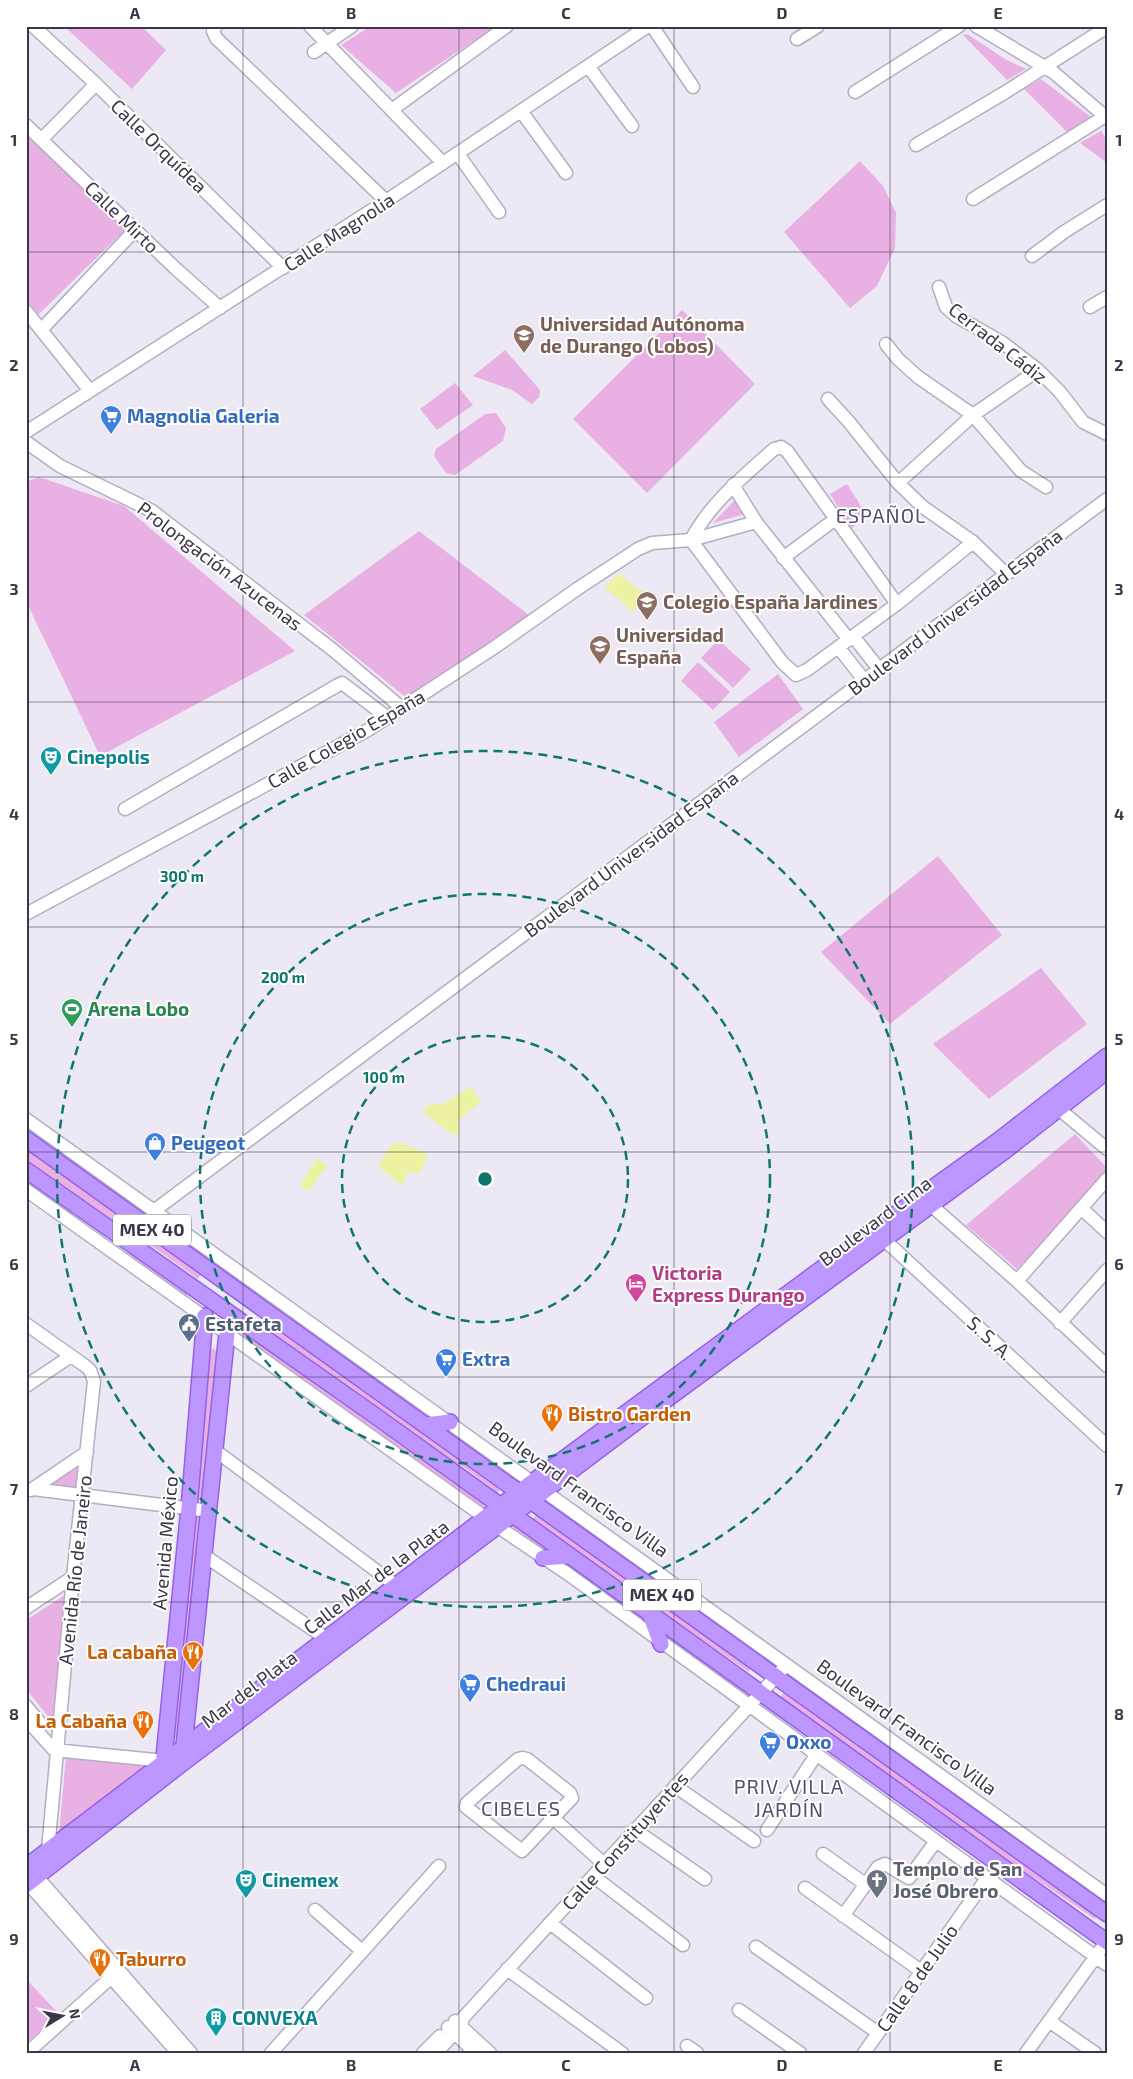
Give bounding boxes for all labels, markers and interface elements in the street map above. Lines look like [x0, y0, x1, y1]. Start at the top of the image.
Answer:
text: A [130, 3, 141, 22]
text: B [346, 3, 356, 22]
text: C [561, 3, 571, 22]
text: D [777, 3, 788, 22]
text: E [993, 3, 1003, 22]
street label: Calle Orquídea [106, 94, 212, 197]
text: 1 [11, 130, 17, 149]
text: 1 [1116, 130, 1122, 149]
street label: Calle Mirto [81, 176, 164, 258]
street label: Calle Magnolia [279, 187, 398, 276]
street label: Cerrada Cádiz [944, 297, 1052, 388]
place label: Universidad Autónoma de Durango (Lobos) [540, 312, 745, 357]
school or university icon: Universidad Autónoma de Durango (Lobos) [512, 323, 536, 354]
text: 2 [9, 355, 19, 374]
text: 2 [1114, 355, 1124, 374]
supermarket icon: Magnolia Galeria [99, 404, 123, 435]
place label: Magnolia Galeria [127, 404, 280, 427]
street label: Prolongación Azucenas [133, 496, 307, 635]
district label: ESPAÑOL [836, 503, 926, 527]
street label: Boulevard Universidad España [843, 523, 1066, 700]
text: 3 [9, 579, 19, 598]
text: 3 [1114, 579, 1124, 598]
school or university icon: Colegio España Jardines [635, 590, 659, 621]
place label: Colegio España Jardines [663, 590, 878, 613]
place label: Universidad España [616, 623, 724, 668]
school or university icon: Universidad España [588, 634, 612, 665]
street label: Calle Colegio España [263, 684, 429, 793]
theatre icon: Cinepolis [39, 745, 63, 776]
place label: Cinepolis [67, 745, 150, 768]
street label: Boulevard Universidad España [519, 765, 742, 942]
text: 4 [9, 804, 19, 823]
text: 4 [1114, 804, 1124, 823]
text: 300 m [160, 867, 204, 885]
text: 200 m [261, 968, 305, 986]
sports icon: Arena Lobo [60, 997, 84, 1028]
place label: Arena Lobo [88, 997, 189, 1020]
text: 5 [10, 1029, 19, 1048]
text: 5 [1115, 1029, 1124, 1048]
text: 100 m [363, 1068, 405, 1086]
shop icon: Peugeot [143, 1131, 167, 1162]
place label: Peugeot [171, 1131, 245, 1154]
centre of rings [476, 1170, 494, 1188]
street label: Boulevard Cima [814, 1171, 935, 1270]
road number: MEX 40 [113, 1214, 191, 1246]
text: 6 [9, 1254, 19, 1273]
text: 6 [1114, 1254, 1124, 1273]
place label: Victoria Express Durango [652, 1261, 805, 1306]
hotel icon: Victoria Express Durango [624, 1272, 648, 1303]
street label: S. S. A. [963, 1311, 1018, 1365]
public building icon: Estafeta [177, 1312, 201, 1343]
place label: Estafeta [205, 1312, 282, 1335]
supermarket icon: Extra [434, 1347, 458, 1378]
place label: Extra [462, 1347, 510, 1370]
restaurant icon: Bistro Garden [540, 1402, 564, 1433]
place label: Bistro Garden [568, 1402, 691, 1425]
street label: Boulevard Francisco Villa [485, 1416, 674, 1562]
street label: Avenida Río de Janeiro [53, 1474, 96, 1666]
street label: Avenida México [147, 1475, 182, 1611]
text: 7 [10, 1479, 19, 1498]
text: 7 [1115, 1479, 1124, 1498]
street label: Calle Mar de la Plata [298, 1514, 453, 1639]
road number: MEX 40 [623, 1580, 701, 1610]
place label: La cabaña [87, 1640, 177, 1663]
restaurant icon: La cabaña [181, 1640, 205, 1671]
street label: Mar del Plata [196, 1645, 301, 1732]
street label: Boulevard Francisco Villa [813, 1654, 1002, 1800]
supermarket icon: Chedraui [458, 1672, 482, 1703]
place label: Chedraui [486, 1672, 566, 1695]
text: 8 [9, 1704, 19, 1723]
text: 8 [1114, 1704, 1124, 1723]
place label: La Cabaña [36, 1709, 127, 1732]
restaurant icon: La Cabaña [131, 1709, 155, 1740]
supermarket icon: Oxxo [758, 1730, 782, 1761]
place label: Oxxo [786, 1730, 832, 1753]
street label: Calle Constituyentes [557, 1767, 693, 1914]
district label: PRIV. VILLA JARDÍN [734, 1774, 844, 1821]
district label: CIBELES [481, 1796, 561, 1820]
place label: Templo de San José Obrero [893, 1857, 1023, 1902]
theatre icon: Cinemex [234, 1868, 258, 1899]
place label: Cinemex [262, 1868, 339, 1891]
church icon: Templo de San José Obrero [865, 1868, 889, 1899]
street label: Calle 8 de Julio [871, 1919, 962, 2036]
text: 9 [9, 1929, 19, 1948]
text: 9 [1114, 1929, 1124, 1948]
restaurant icon: Taburro [88, 1947, 112, 1978]
place label: Taburro [116, 1947, 186, 1970]
north arrow [38, 1992, 88, 2042]
building icon: CONVEXA [204, 2006, 228, 2037]
place label: CONVEXA [232, 2006, 318, 2029]
text: N [66, 2007, 85, 2020]
text: A [130, 2055, 141, 2074]
text: B [346, 2055, 356, 2074]
text: C [561, 2055, 571, 2074]
text: D [777, 2055, 788, 2074]
text: E [993, 2055, 1003, 2074]

